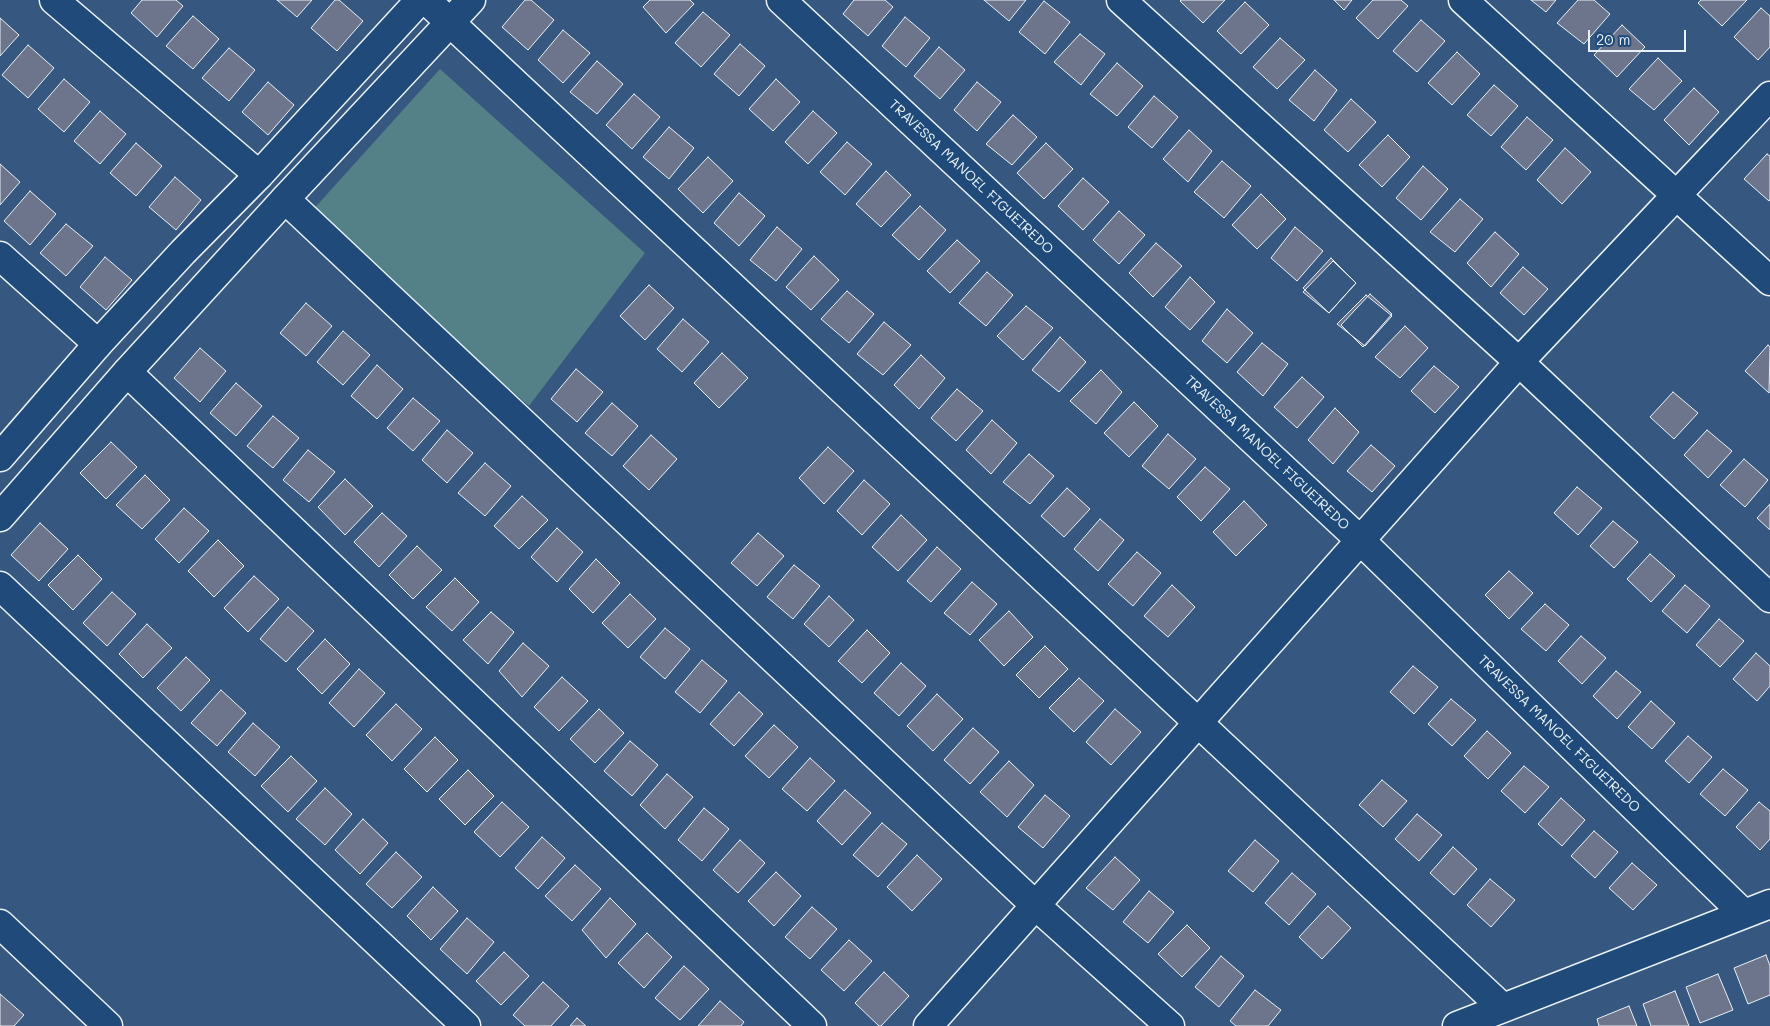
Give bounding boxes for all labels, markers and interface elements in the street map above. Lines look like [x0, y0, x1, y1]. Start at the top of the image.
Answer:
scale bar [1590, 20, 1688, 52]
text: 20 m [1596, 29, 1630, 49]
street label: TRAVESSA MANOEL FIGUEIREDO [885, 96, 1057, 258]
street label: TRAVESSA MANOEL FIGUEIREDO [1181, 372, 1353, 534]
street label: TRAVESSA MANOEL FIGUEIREDO [1474, 652, 1644, 816]

